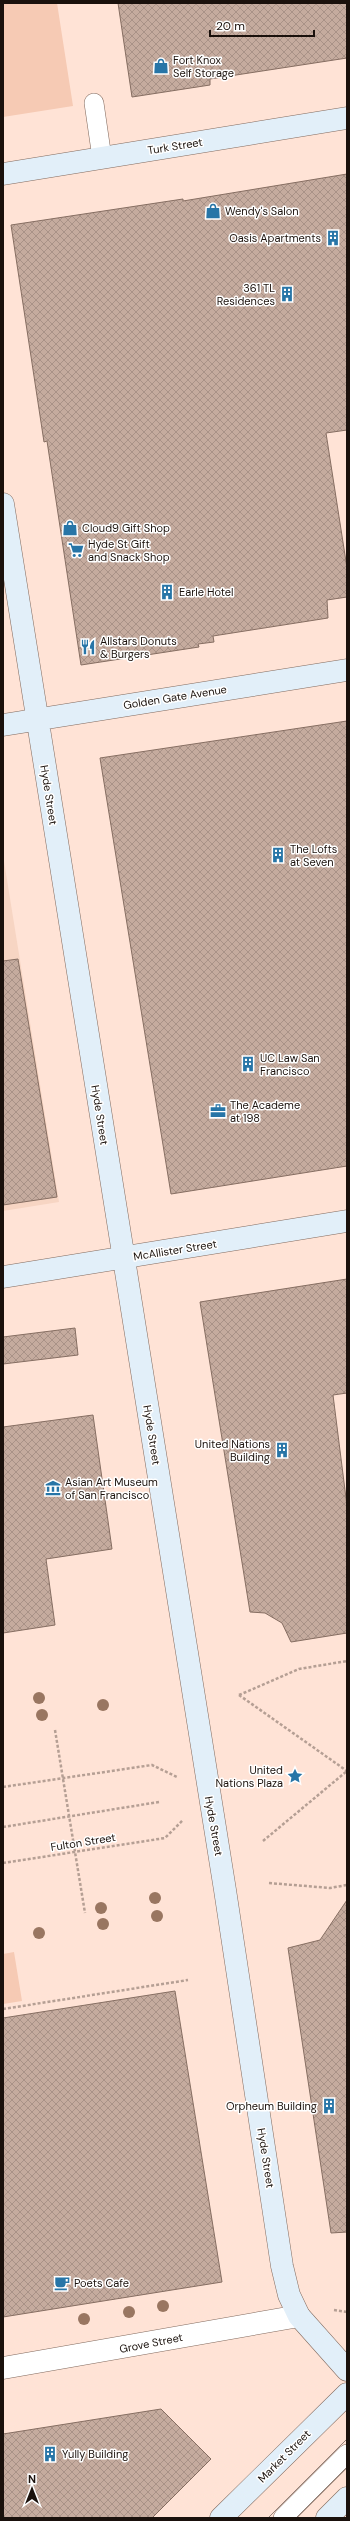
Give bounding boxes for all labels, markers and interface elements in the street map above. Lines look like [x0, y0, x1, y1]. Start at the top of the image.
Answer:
scale bar [210, 12, 314, 38]
text: 20 m [216, 18, 245, 34]
place label: Fort Knox Self Storage [173, 53, 234, 80]
shop icon: Fort Knox Self Storage [152, 57, 170, 75]
street label: Turk Street [146, 135, 204, 157]
shop icon: Wendy's Salon [204, 202, 222, 220]
place label: Wendy's Salon [225, 204, 299, 218]
building icon: Oasis Apartments [324, 229, 342, 247]
place label: Oasis Apartments [229, 231, 321, 245]
place label: 361 TL Residences [217, 281, 275, 308]
building icon: 361 TL Residences [278, 285, 296, 303]
shop icon: Cloud9 Gift Shop [61, 519, 79, 537]
place label: Cloud9 Gift Shop [82, 521, 170, 535]
place label: Hyde St Gift and Snack Shop [88, 537, 170, 564]
supermarket icon: Hyde St Gift and Snack Shop [67, 541, 85, 559]
building icon: Earle Hotel [158, 583, 176, 601]
place label: Earle Hotel [179, 585, 234, 599]
place label: Allstars Donuts & Burgers [100, 634, 177, 661]
restaurant icon: Allstars Donuts & Burgers [79, 638, 97, 656]
street label: Golden Gate Avenue [122, 682, 228, 712]
street label: Hyde Street [37, 764, 61, 826]
place label: The Lofts at Seven [290, 842, 337, 869]
building icon: The Lofts at Seven [269, 846, 287, 864]
place label: UC Law San Francisco [260, 1051, 320, 1078]
building icon: UC Law San Francisco [239, 1055, 257, 1073]
street label: Hyde Street [88, 1084, 112, 1146]
place label: The Academe at 198 [230, 1098, 300, 1125]
office icon: The Academe at 198 [209, 1102, 227, 1120]
street label: McAllister Street [132, 1236, 218, 1264]
street label: Hyde Street [140, 1404, 164, 1466]
place label: United Nations Building [195, 1437, 270, 1464]
building icon: United Nations Building [273, 1441, 291, 1459]
place label: Asian Art Museum of San Francisco [65, 1475, 158, 1502]
museum icon: Asian Art Museum of San Francisco [44, 1479, 62, 1497]
place label: United Nations Plaza [215, 1763, 283, 1790]
place icon: United Nations Plaza [286, 1767, 304, 1785]
street label: Hyde Street [202, 1795, 226, 1857]
street label: Fulton Street [49, 1830, 117, 1854]
building icon: Orpheum Building [320, 2097, 338, 2115]
place label: Orpheum Building [226, 2099, 317, 2113]
street label: Hyde Street [254, 2127, 278, 2189]
cafe icon: Poets Cafe [53, 2274, 71, 2292]
place label: Poets Cafe [74, 2276, 129, 2290]
street label: Grove Street [118, 2330, 184, 2356]
street label: Market Street [255, 2427, 313, 2485]
building icon: Yully Building [41, 2445, 59, 2463]
place label: Yully Building [62, 2447, 128, 2461]
north arrow [12, 2469, 52, 2509]
text: N [28, 2472, 36, 2486]

